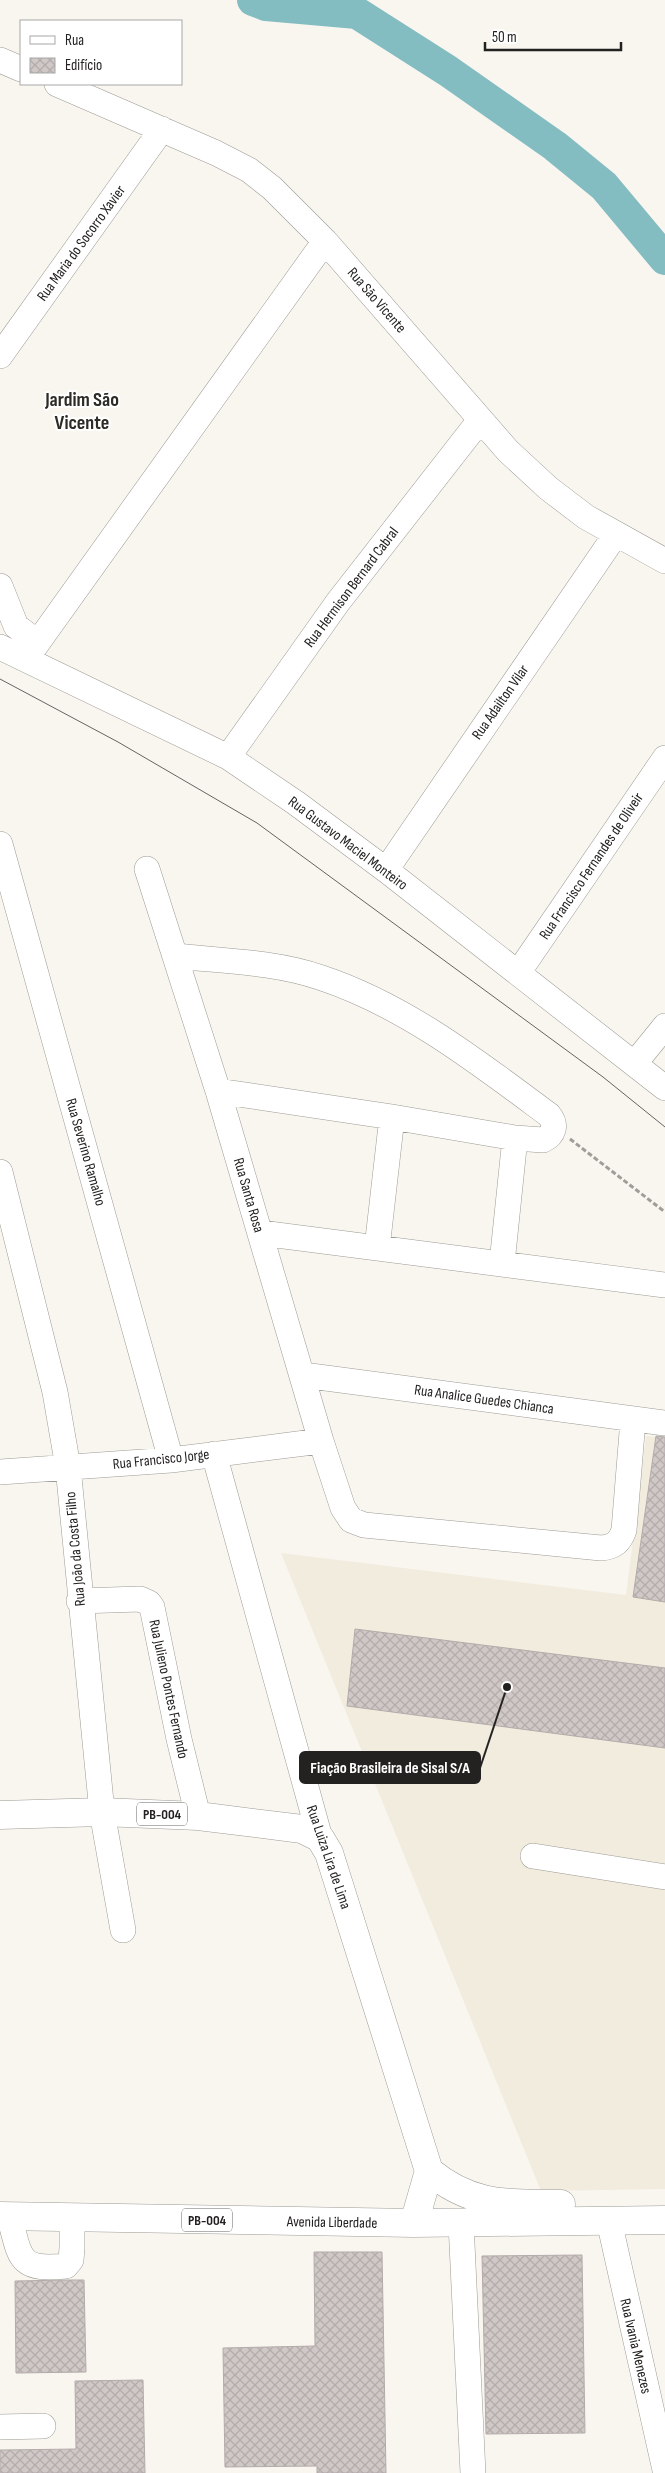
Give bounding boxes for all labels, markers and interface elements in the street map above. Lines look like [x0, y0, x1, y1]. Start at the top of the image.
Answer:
legend [20, 20, 182, 85]
scale bar [485, 20, 621, 52]
text: 50 m [492, 28, 517, 47]
text: Rua [65, 31, 84, 50]
text: Edifício [65, 56, 102, 75]
street label: Rua Maria do Socorro Xavier [33, 181, 130, 305]
street label: Rua São Vicente [343, 264, 410, 337]
district label: Jardim São Vicente [44, 388, 119, 435]
street label: Rua Hermison Bernard Cabral [300, 523, 403, 651]
street label: Rua Adailton Vilar [468, 661, 534, 743]
street label: Rua Francisco Fernandes de Oliveir [535, 789, 648, 943]
street label: Rua Gustavo Maciel Monteiro [284, 792, 411, 895]
street label: Rua Severino Ramalho [61, 1096, 110, 1208]
street label: Rua Santa Rosa [229, 1156, 268, 1235]
street label: Rua Analice Guedes Chianca [413, 1380, 555, 1419]
street label: Rua Francisco Jorge [112, 1445, 210, 1474]
street label: Rua João da Costa Filho [61, 1491, 90, 1607]
street label: Rua Julieno Pontes Fernando [144, 1618, 193, 1760]
callout: Fiação Brasileira de Sisal S/A [300, 1752, 480, 1783]
text: Fiação Brasileira de Sisal S/A [310, 1759, 470, 1778]
road number: PB-004 [137, 1802, 187, 1826]
street label: Rua Luiza Lira de Lima [302, 1803, 355, 1912]
road number: PB-004 [182, 2208, 232, 2232]
street label: Avenida Liberdade [286, 2212, 377, 2233]
street label: Rua Ivania Menezes [615, 2297, 656, 2396]

